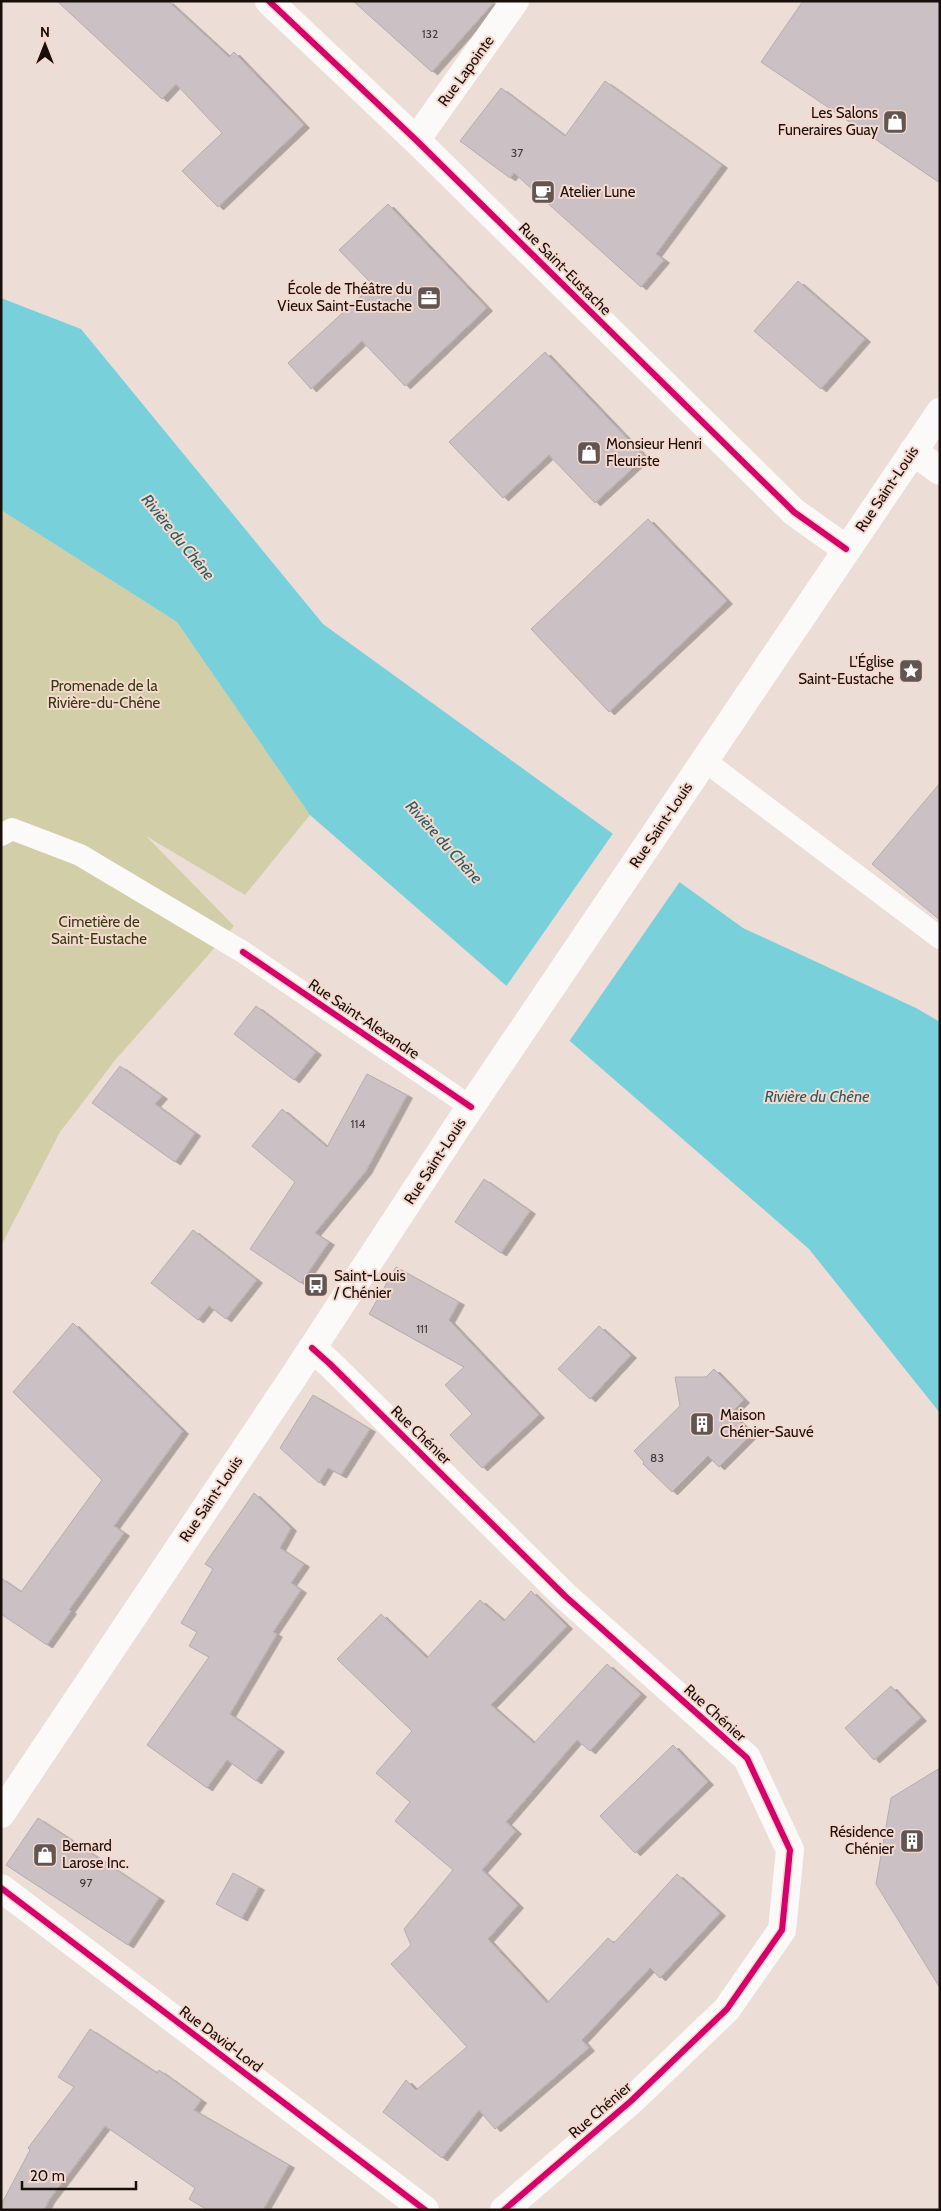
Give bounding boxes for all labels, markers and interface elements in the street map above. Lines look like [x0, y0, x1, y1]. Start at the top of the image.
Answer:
north arrow [20, 20, 70, 70]
text: N [40, 23, 50, 41]
house number: 132 [422, 26, 438, 41]
street label: Rue Lapointe [434, 32, 498, 110]
place label: Les Salons Funeraires Guay [778, 104, 878, 139]
shop icon: Les Salons Funeraires Guay [882, 109, 908, 135]
house number: 37 [511, 145, 523, 160]
cafe icon: Atelier Lune [530, 179, 556, 205]
place label: Atelier Lune [560, 183, 636, 201]
street label: Rue Saint-Eustache [515, 219, 615, 319]
place label: École de Théâtre du Vieux Saint-Eustache [277, 279, 412, 315]
office icon: École de Théâtre du Vieux Saint-Eustache [416, 285, 442, 311]
place label: Monsieur Henri Fleuriste [606, 435, 702, 470]
shop icon: Monsieur Henri Fleuriste [576, 440, 602, 466]
street label: Rue Saint-Louis [852, 443, 922, 535]
water label: Rivière du Chêne [138, 490, 218, 584]
place label: L'Église Saint-Eustache [798, 652, 894, 688]
place icon: L'Église Saint-Eustache [898, 658, 924, 684]
park label: Promenade de la Rivière-du-Chêne [48, 677, 161, 712]
street label: Rue Saint-Louis [626, 779, 696, 871]
water label: Rivière du Chêne [402, 797, 486, 887]
park label: Cimetière de Saint-Eustache [51, 913, 147, 948]
street label: Rue Saint-Alexandre [305, 975, 423, 1063]
water label: Rivière du Chêne [765, 1087, 870, 1106]
street label: Rue Saint-Louis [400, 1114, 470, 1208]
house number: 114 [351, 1116, 365, 1131]
place label: Saint-Louis / Chénier [333, 1267, 406, 1302]
bus stop icon: Saint-Louis / Chénier [303, 1272, 329, 1298]
house number: 111 [416, 1321, 428, 1336]
street label: Rue Chénier [387, 1402, 455, 1468]
place label: Maison Chénier-Sauvé [720, 1406, 814, 1441]
building icon: Maison Chénier-Sauvé [689, 1411, 715, 1437]
house number: 83 [650, 1450, 664, 1465]
street label: Rue Saint-Louis [176, 1453, 246, 1545]
street label: Rue Chénier [680, 1681, 750, 1746]
place label: Résidence Chénier [829, 1823, 894, 1858]
building icon: Résidence Chénier [899, 1828, 925, 1854]
place label: Bernard Larose Inc. [62, 1837, 129, 1872]
shop icon: Bernard Larose Inc. [32, 1842, 58, 1868]
house number: 97 [80, 1875, 92, 1890]
street label: Rue David-Lord [176, 2002, 266, 2076]
street label: Rue Chénier [565, 2078, 635, 2142]
scale bar [22, 2158, 136, 2190]
text: 20 m [30, 2167, 65, 2185]

